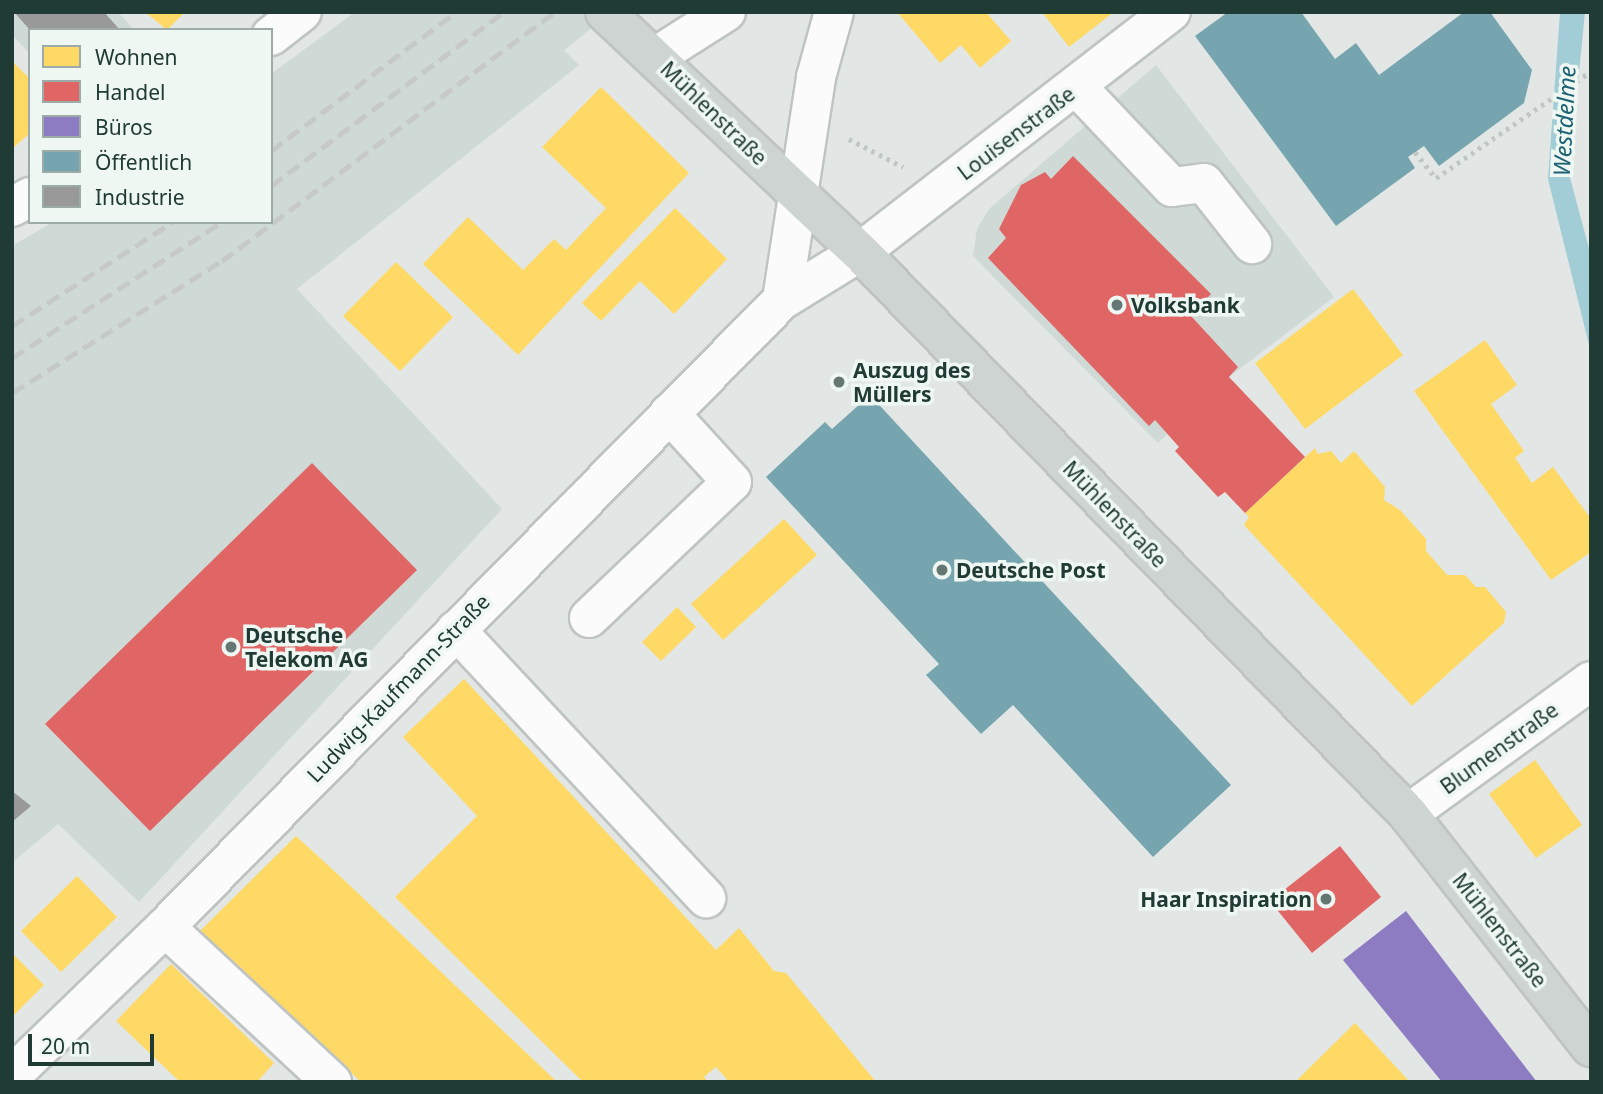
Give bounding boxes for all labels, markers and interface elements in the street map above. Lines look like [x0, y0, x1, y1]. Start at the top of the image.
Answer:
legend [28, 28, 273, 224]
text: Wohnen [95, 43, 178, 71]
street label: Mühlenstraße [656, 56, 772, 170]
water label: Westdelme [1547, 65, 1581, 177]
text: Handel [95, 78, 166, 106]
street label: Louisenstraße [953, 81, 1079, 185]
text: Büros [95, 113, 153, 141]
text: Öffentlich [95, 148, 192, 176]
text: Industrie [95, 183, 185, 211]
place label: Volksbank [1131, 292, 1240, 318]
marker: Volksbank [1109, 297, 1125, 313]
place label: Auszug des Müllers [853, 357, 971, 407]
marker: Auszug des Müllers [831, 374, 847, 390]
street label: Mühlenstraße [1058, 456, 1172, 572]
place label: Deutsche Post [956, 557, 1106, 583]
marker: Deutsche Post [934, 562, 950, 578]
street label: Ludwig-Kaufmann-Straße [301, 589, 495, 787]
place label: Deutsche Telekom AG [245, 622, 368, 672]
marker: Deutsche Telekom AG [223, 639, 239, 655]
street label: Blumenstraße [1435, 697, 1563, 799]
street label: Mühlenstraße [1448, 868, 1552, 992]
place label: Haar Inspiration [1140, 886, 1312, 912]
marker: Haar Inspiration [1318, 891, 1334, 907]
scale bar [32, 1020, 158, 1064]
text: 20 m [41, 1032, 90, 1060]

